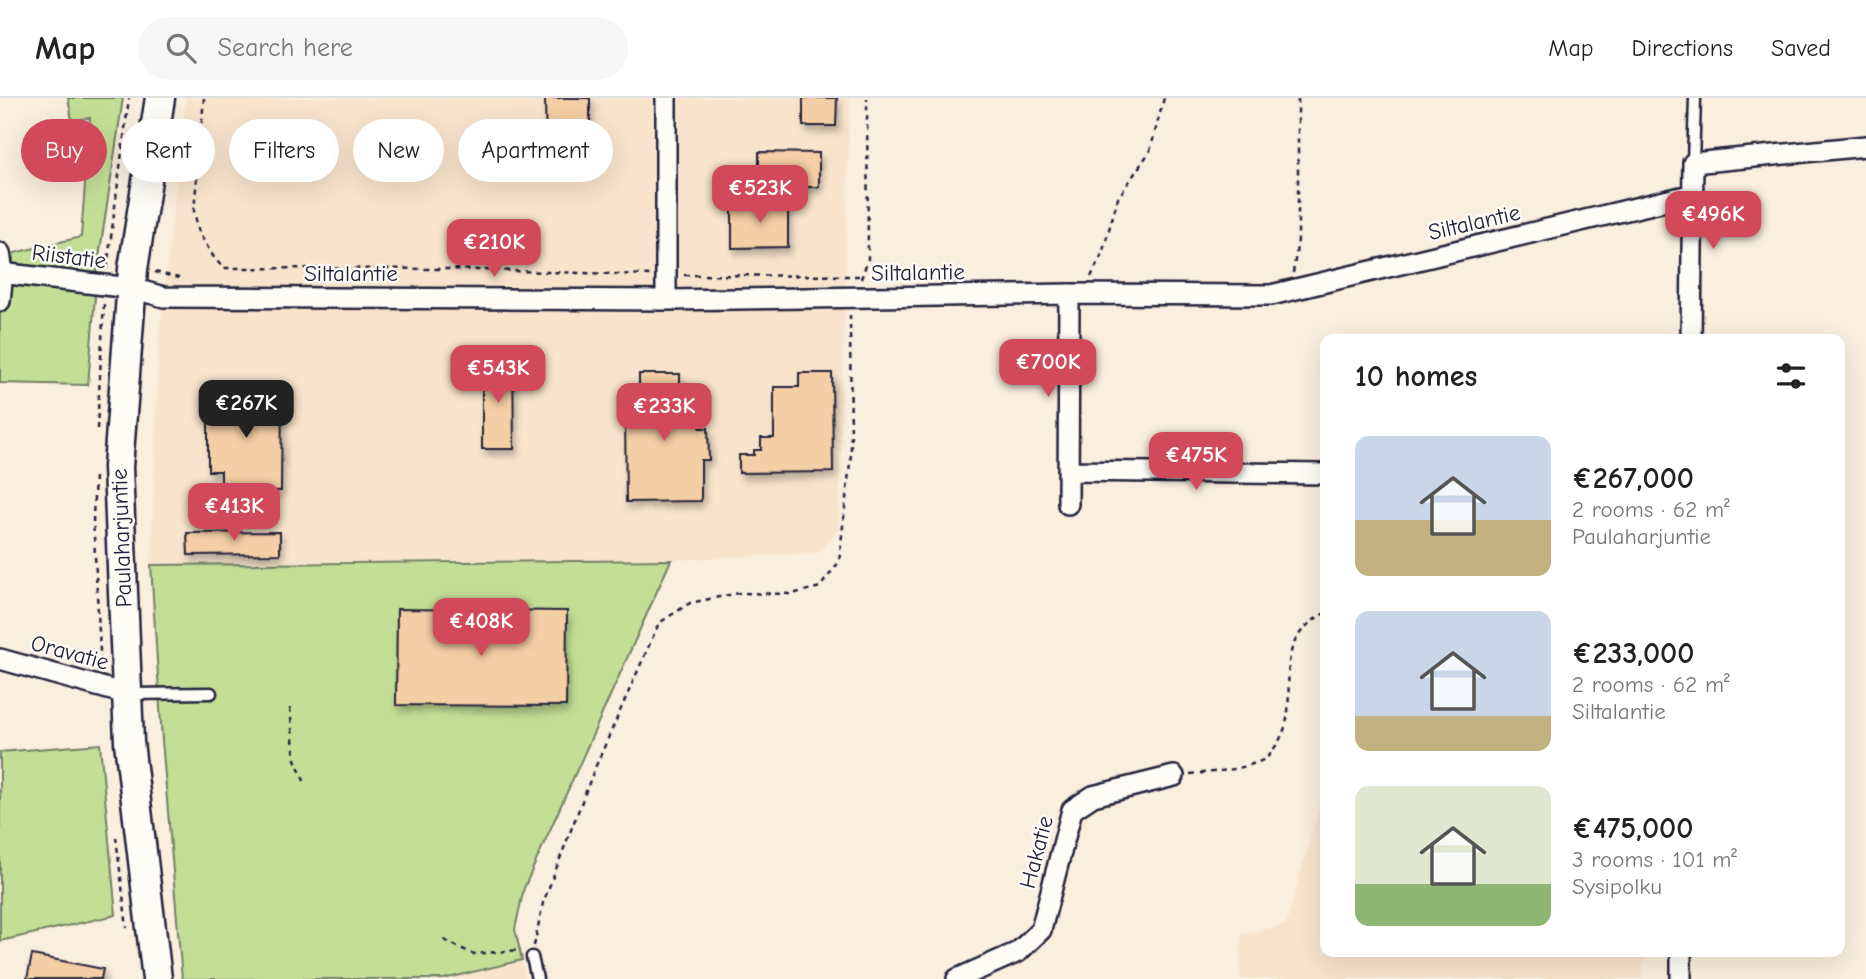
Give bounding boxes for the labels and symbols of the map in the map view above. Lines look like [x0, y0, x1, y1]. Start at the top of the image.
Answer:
pin: €523K [711, 166, 809, 225]
pin: €496K [1664, 192, 1762, 251]
street label: Siltalantie [1425, 199, 1523, 246]
pin: €210K [445, 220, 543, 279]
street label: Riistatie [30, 239, 108, 274]
street label: Siltalantie [871, 258, 965, 287]
street label: Siltalantie [304, 260, 398, 287]
pin: €700K [999, 340, 1097, 399]
pin: €543K [449, 345, 547, 405]
pin: €267K [197, 380, 295, 440]
pin: €233K [615, 384, 713, 443]
pin: €475K [1147, 432, 1245, 492]
street label: Paulaharjuntie [106, 468, 137, 608]
pin: €413K [185, 484, 283, 543]
pin: €408K [432, 598, 530, 658]
street label: Oravatie [28, 629, 112, 676]
street label: Hakatie [1014, 813, 1059, 892]

